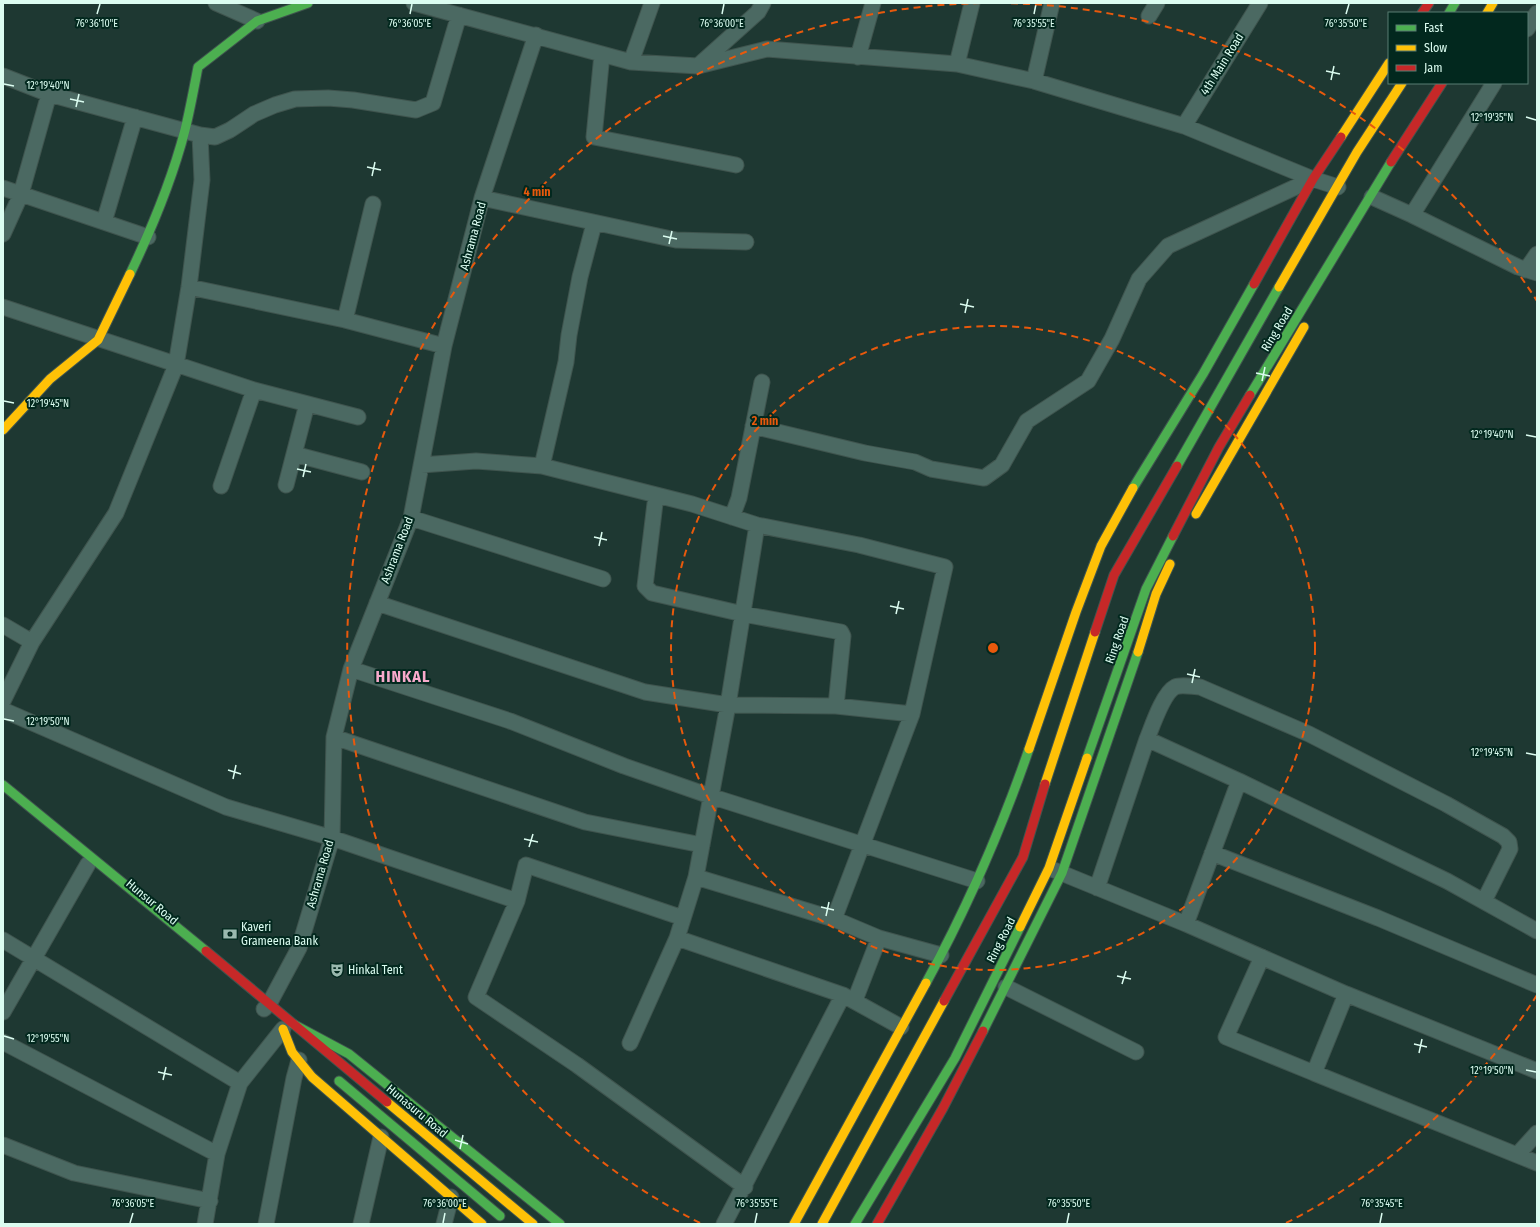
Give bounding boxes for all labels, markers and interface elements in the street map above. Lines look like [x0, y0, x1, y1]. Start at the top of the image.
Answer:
legend [1388, 12, 1528, 84]
text: 76°36'10"E [76, 18, 118, 30]
text: 76°36'05"E [389, 18, 432, 30]
text: 76°36'00"E [700, 18, 744, 30]
text: 76°35'55"E [1013, 18, 1055, 30]
text: 76°35'50"E [1325, 18, 1367, 30]
text: Fast [1424, 21, 1443, 35]
street label: 4th Main Road [1197, 30, 1247, 98]
text: Slow [1424, 41, 1447, 55]
text: Jam [1424, 61, 1442, 75]
text: 12°19'40"N [26, 80, 70, 92]
text: 12°19'35"N [1471, 112, 1513, 124]
text: 4 min [523, 185, 551, 199]
street label: Ashrama Road [457, 200, 489, 272]
street label: Ring Road [1258, 304, 1296, 354]
text: 12°19'45"N [27, 398, 69, 410]
text: 2 min [751, 414, 778, 428]
text: 12°19'40"N [1470, 429, 1514, 441]
street label: Ashrama Road [378, 515, 416, 585]
street label: Ring Road [1102, 614, 1132, 666]
centre of rings [986, 641, 1000, 655]
district label: HINKAL [376, 667, 430, 686]
text: 12°19'50"N [26, 716, 70, 728]
text: 12°19'45"N [1471, 747, 1513, 759]
street label: Ashrama Road [304, 838, 336, 910]
street label: Hunsur Road [123, 876, 181, 928]
street label: Ring Road [984, 915, 1018, 965]
place label: Kaveri Grameena Bank [241, 920, 318, 948]
bank icon: Kaveri Grameena Bank [222, 926, 238, 942]
theatre icon: Hinkal Tent [329, 962, 345, 978]
place label: Hinkal Tent [348, 963, 403, 977]
text: 12°19'55"N [27, 1033, 69, 1045]
text: 12°19'50"N [1470, 1065, 1514, 1077]
street label: Hunasuru Road [384, 1081, 450, 1141]
text: 76°36'05"E [112, 1198, 155, 1210]
text: 76°36'00"E [423, 1198, 467, 1210]
text: 76°35'55"E [736, 1198, 778, 1210]
text: 76°35'50"E [1048, 1198, 1090, 1210]
text: 76°35'45"E [1361, 1198, 1403, 1210]

